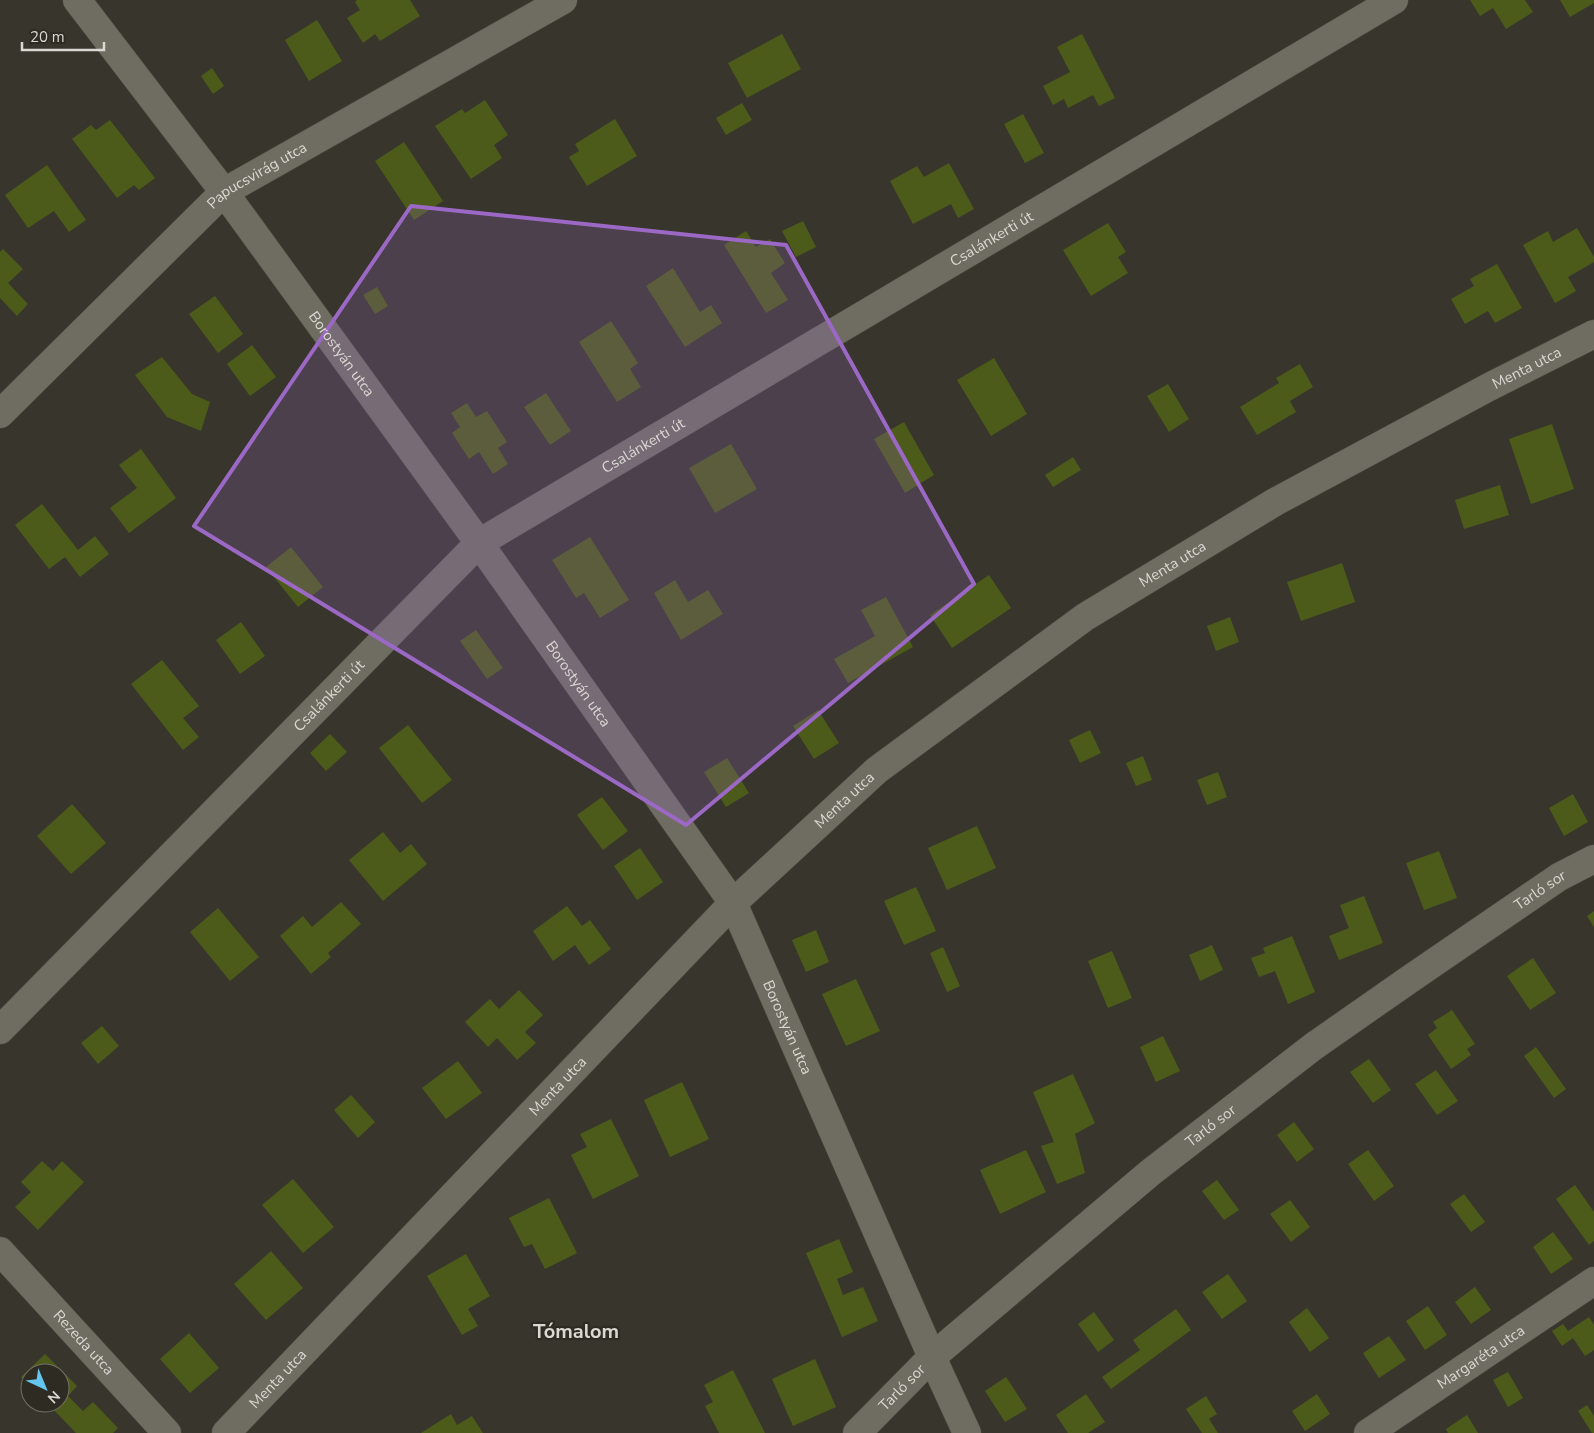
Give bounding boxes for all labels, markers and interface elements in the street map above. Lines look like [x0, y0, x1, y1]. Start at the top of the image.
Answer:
scale bar [22, 20, 105, 52]
text: 20 m [30, 27, 65, 47]
street label: Papucsvirág utca [203, 137, 310, 213]
street label: Csalánkerti út [946, 206, 1037, 271]
street label: Borostyán utca [304, 307, 379, 401]
street label: Menta utca [1489, 342, 1565, 394]
street label: Csalánkerti út [598, 413, 689, 478]
street label: Menta utca [1135, 536, 1210, 592]
street label: Borostyán utca [541, 637, 616, 731]
street label: Csalánkerti út [289, 655, 369, 736]
street label: Menta utca [810, 767, 879, 833]
street label: Tarló sor [1510, 865, 1570, 915]
street label: Borostyán utca [758, 977, 817, 1078]
street label: Menta utca [525, 1052, 591, 1120]
street label: Tarló sor [1181, 1100, 1241, 1152]
street label: Rezeda utca [49, 1306, 119, 1379]
district label: Tómalom [533, 1318, 619, 1345]
street label: Margaréta utca [1433, 1320, 1529, 1394]
street label: Menta utca [245, 1345, 311, 1413]
street label: Tarló sor [874, 1359, 930, 1415]
north arrow [20, 1363, 70, 1413]
text: N [43, 1387, 64, 1407]

